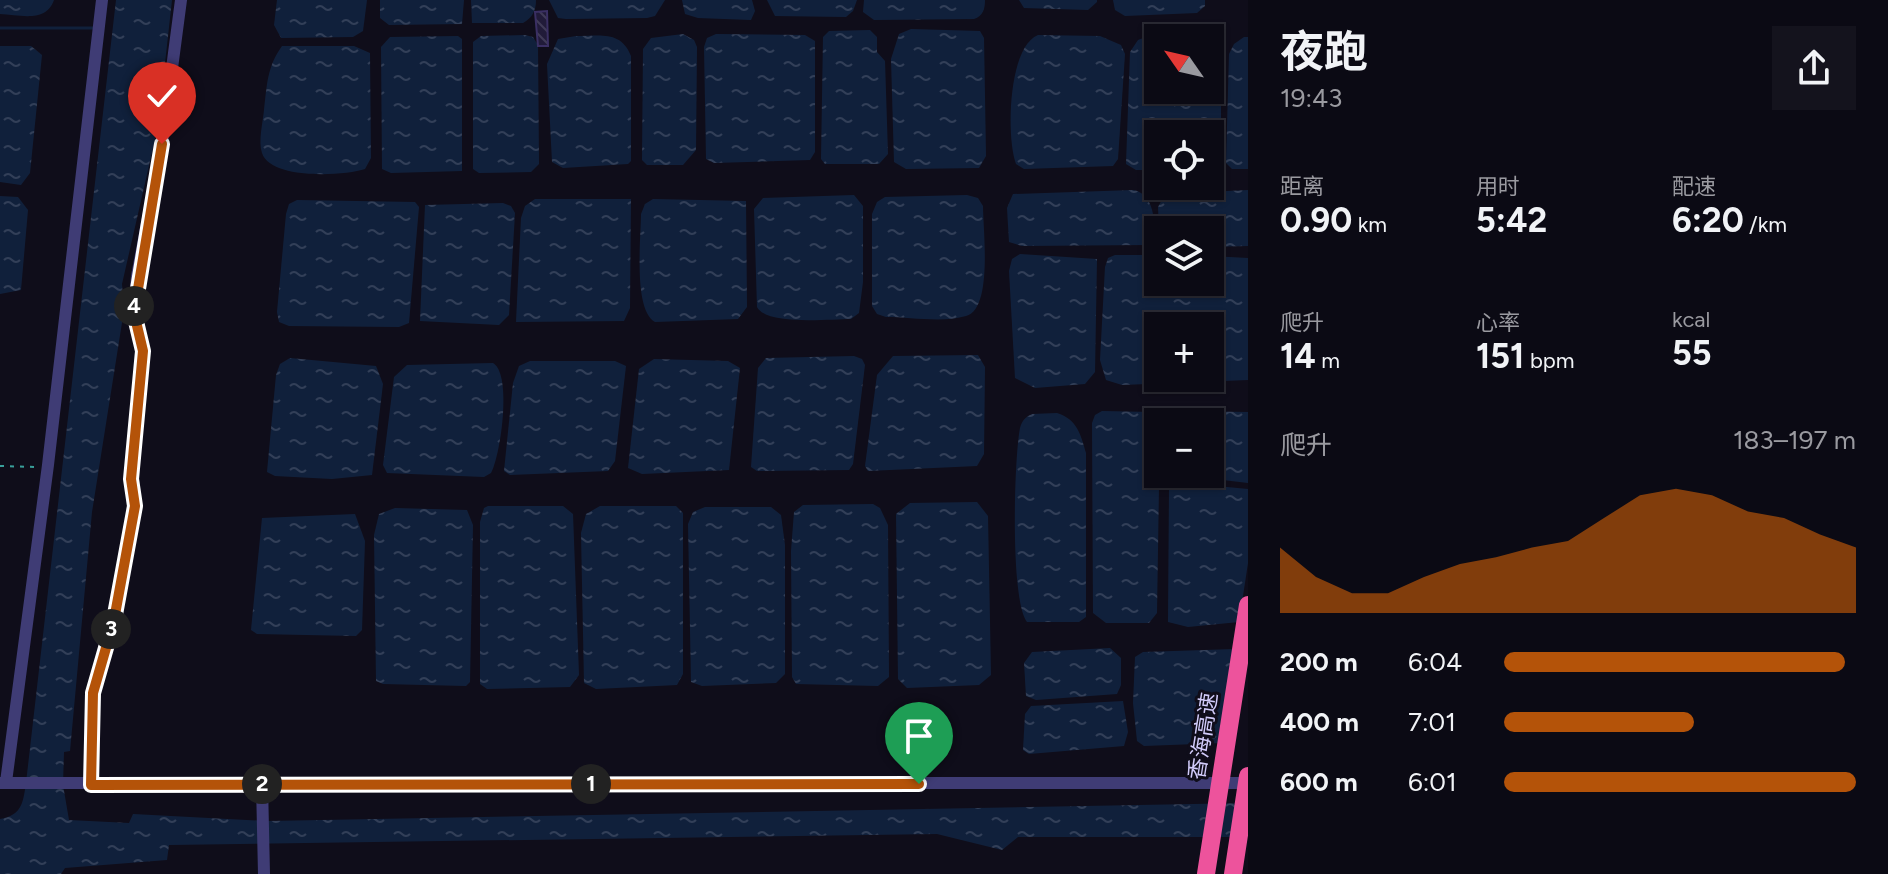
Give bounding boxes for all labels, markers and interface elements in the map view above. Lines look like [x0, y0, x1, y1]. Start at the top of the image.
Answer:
north arrow [1144, 24, 1224, 104]
map controls [1144, 24, 1224, 488]
text: 夜跑 [1280, 25, 1368, 78]
button: share [1772, 26, 1856, 110]
pin [128, 62, 196, 144]
icon: check [140, 74, 184, 118]
text: 19:43 [1280, 82, 1342, 114]
button: locate [1144, 120, 1224, 200]
text: 距离 [1280, 173, 1324, 200]
text: 用时 [1476, 173, 1520, 200]
text: 配速 [1672, 173, 1716, 200]
text: 0.90 [1280, 200, 1352, 241]
text: 5:42 [1476, 200, 1547, 241]
text: 6:20 [1672, 200, 1744, 241]
text: km [1352, 211, 1387, 238]
text: /km [1744, 211, 1787, 238]
button: layers [1144, 216, 1224, 296]
pin: 4 [114, 286, 154, 326]
text: 4 [127, 292, 141, 319]
text: kcal [1672, 306, 1710, 333]
text: 爬升 [1280, 309, 1324, 336]
text: 心率 [1476, 309, 1520, 336]
button: + [1144, 312, 1224, 392]
text: 55 [1672, 333, 1712, 374]
text: 14 [1280, 336, 1316, 377]
text: 151 [1476, 336, 1524, 377]
text: m [1316, 347, 1340, 374]
text: bpm [1524, 347, 1575, 374]
button: − [1144, 408, 1224, 488]
text: 183–197 m [1733, 424, 1856, 456]
text: 爬升 [1280, 429, 1332, 461]
pin: 3 [91, 609, 131, 649]
text: 3 [105, 615, 117, 642]
text: 200 m [1280, 646, 1358, 678]
text: 6:04 [1408, 646, 1462, 678]
street label: 香海高速 [1183, 690, 1223, 782]
pin [885, 702, 953, 784]
text: 400 m [1280, 706, 1359, 738]
text: 7:01 [1408, 706, 1456, 738]
icon: arrive [897, 714, 941, 758]
pin: 2 [242, 764, 282, 804]
pin: 1 [571, 764, 611, 804]
text: 600 m [1280, 766, 1358, 798]
text: 6:01 [1408, 766, 1457, 798]
text: 2 [256, 770, 268, 797]
text: 1 [586, 770, 596, 797]

